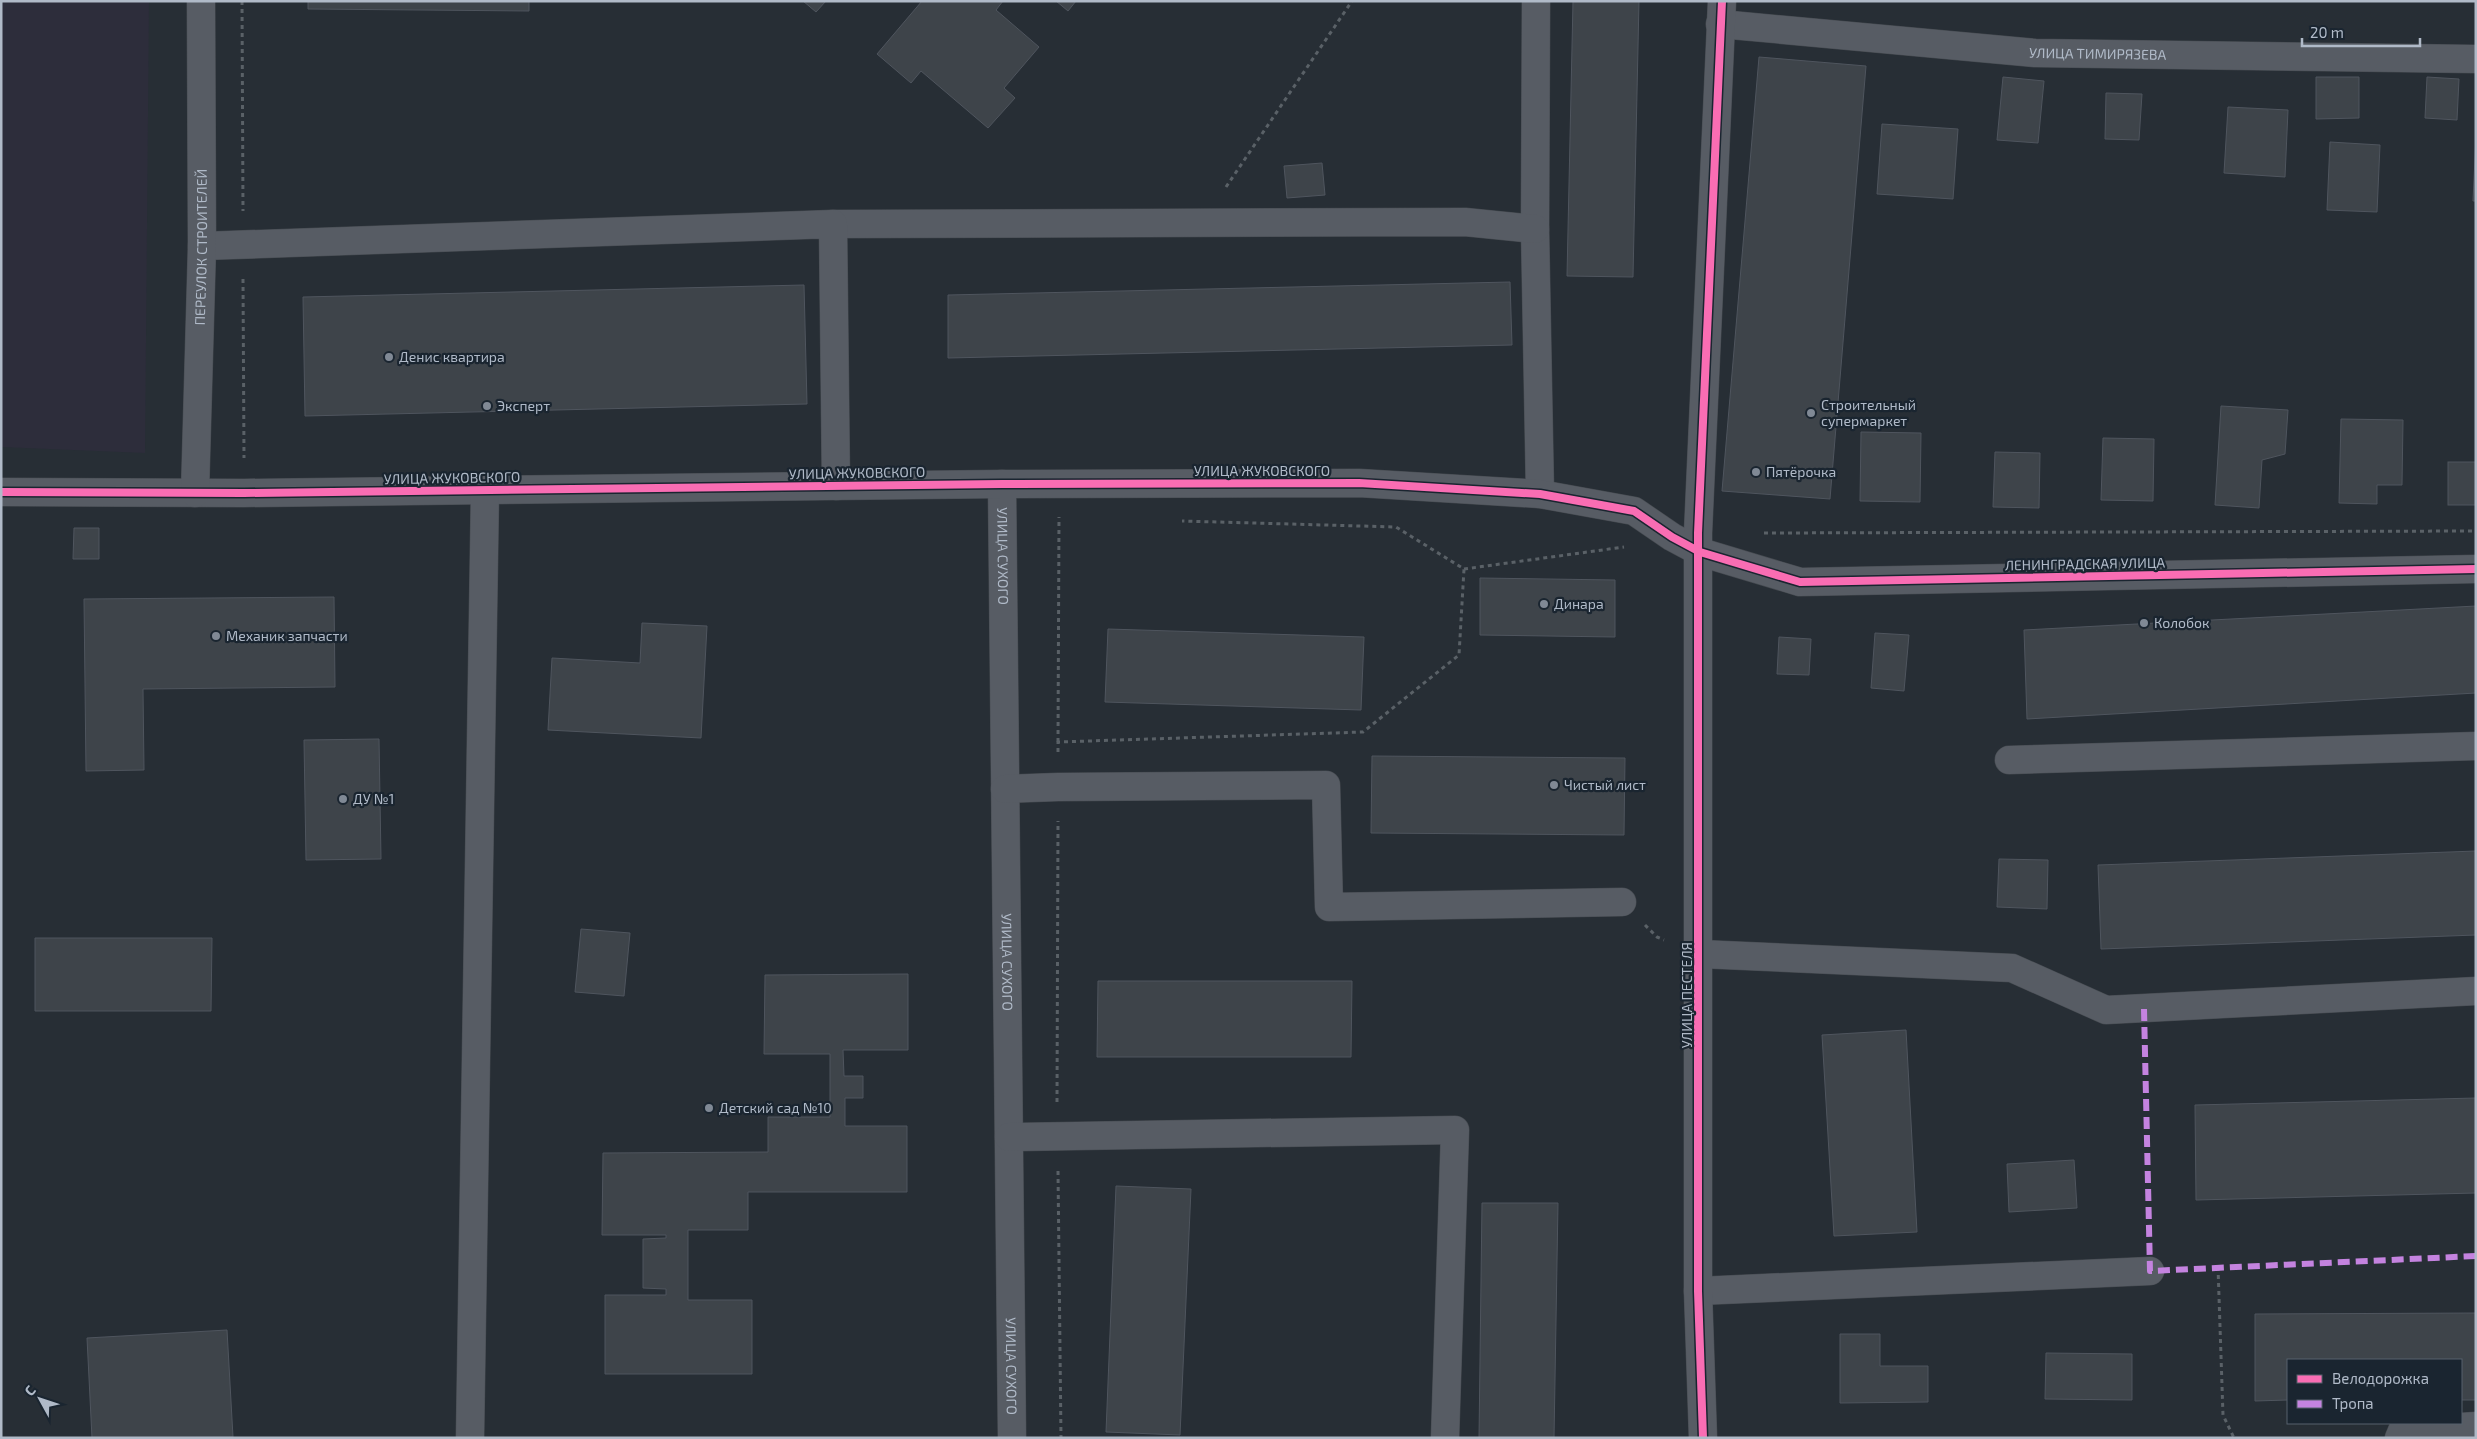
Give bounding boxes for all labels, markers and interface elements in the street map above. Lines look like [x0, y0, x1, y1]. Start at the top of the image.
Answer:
scale bar [2302, 15, 2420, 47]
text: 20 m [2310, 23, 2344, 41]
street label: УЛИЦА ТИМИРЯЗЕВА [2028, 43, 2167, 63]
street label: ПЕРЕУЛОК СТРОИТЕЛЕЙ [191, 169, 210, 326]
place label: Денис квартира [399, 348, 505, 365]
marker: Денис квартира [383, 351, 395, 363]
place label: Строительный супермаркет [1821, 396, 1916, 429]
place label: Эксперт [497, 397, 550, 414]
marker: Эксперт [481, 400, 493, 412]
marker: Строительный супермаркет [1805, 407, 1817, 419]
street label: УЛИЦА ЖУКОВСКОГО [1194, 462, 1330, 479]
street label: УЛИЦА ЖУКОВСКОГО [789, 463, 925, 482]
place label: Пятёрочка [1766, 463, 1836, 480]
marker: Пятёрочка [1750, 466, 1762, 478]
street label: УЛИЦА ЖУКОВСКОГО [384, 468, 520, 487]
street label: УЛИЦА СУХОГО [994, 507, 1012, 605]
street label: ЛЕНИНГРАДСКАЯ УЛИЦА [2005, 554, 2166, 573]
place label: Динара [1554, 595, 1604, 612]
marker: Динара [1538, 598, 1550, 610]
place label: Колобок [2154, 614, 2210, 631]
marker: Колобок [2138, 617, 2150, 629]
place label: Механик запчасти [226, 627, 348, 644]
marker: Механик запчасти [210, 630, 222, 642]
place label: Чистый лист [1564, 776, 1646, 793]
marker: Чистый лист [1548, 779, 1560, 791]
place label: ДУ №1 [353, 790, 394, 807]
marker: ДУ №1 [337, 793, 349, 805]
street label: УЛИЦА СУХОГО [998, 913, 1017, 1011]
street label: УЛИЦА ПЕСТЕЛЯ [1678, 942, 1695, 1048]
place label: Детский сад №10 [719, 1099, 832, 1116]
marker: Детский сад №10 [703, 1102, 715, 1114]
street label: УЛИЦА СУХОГО [1003, 1317, 1021, 1415]
legend [2287, 1359, 2462, 1424]
text: Велодорожка [2332, 1369, 2429, 1387]
north arrow [15, 1374, 65, 1424]
text: С [21, 1382, 39, 1399]
text: Тропа [2332, 1394, 2374, 1412]

